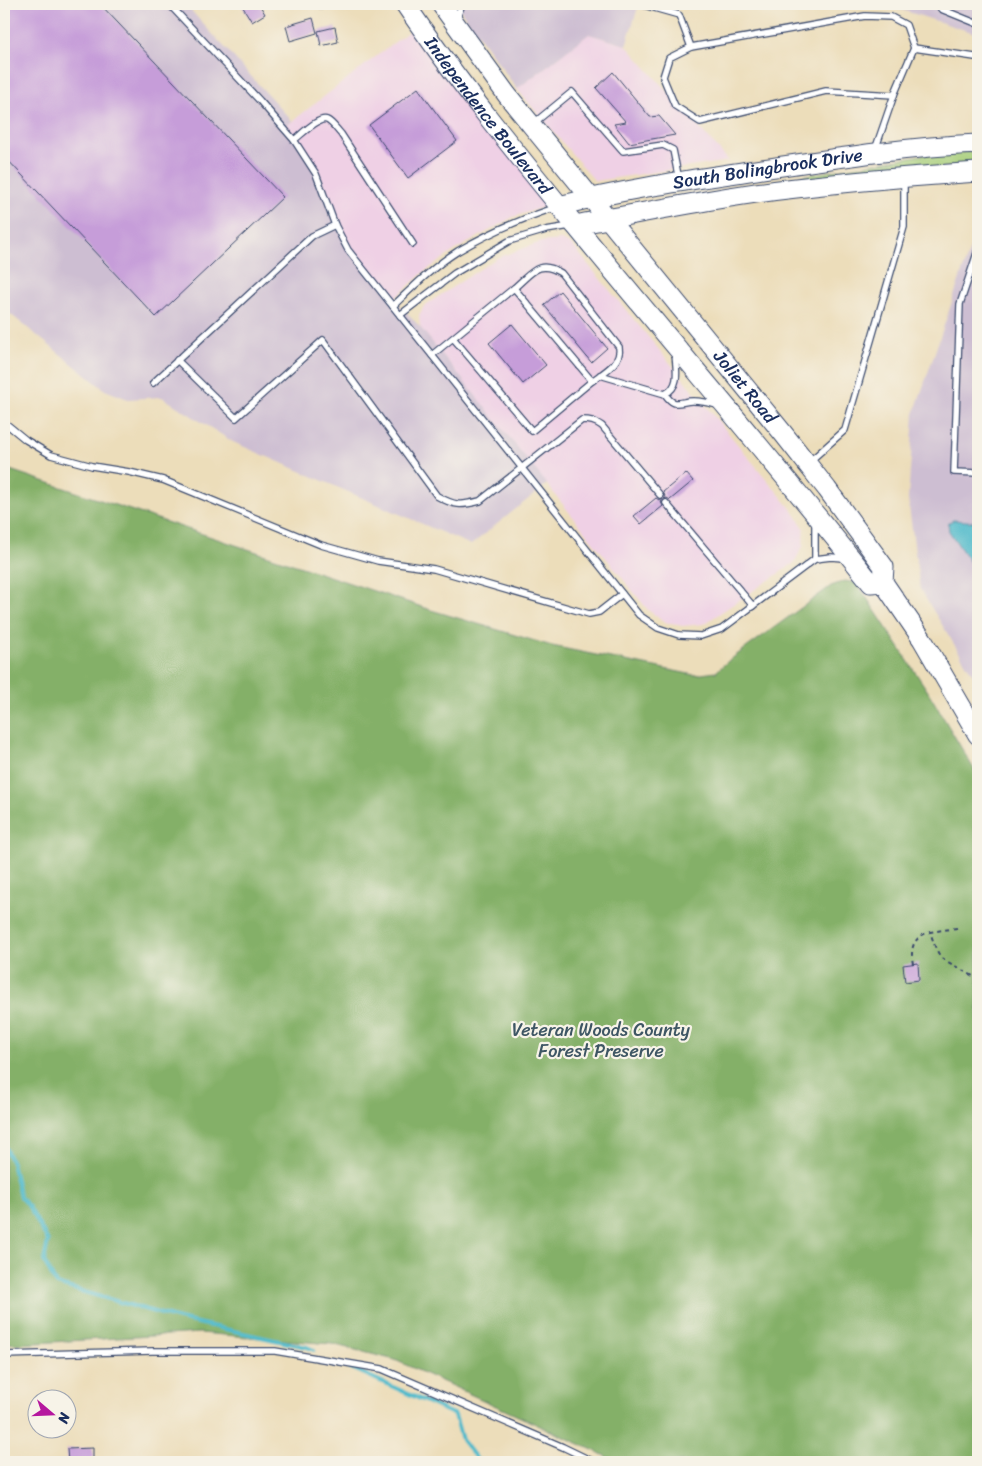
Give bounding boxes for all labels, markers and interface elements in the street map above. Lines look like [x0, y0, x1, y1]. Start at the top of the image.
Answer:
street label: Independence Boulevard [415, 28, 561, 203]
street label: South Bolingbrook Drive [670, 139, 864, 199]
street label: Joliet Road [704, 342, 786, 432]
park label: Veteran Woods County Forest Preserve [512, 1014, 691, 1067]
north arrow [28, 1388, 78, 1438]
text: N [50, 1408, 78, 1427]

